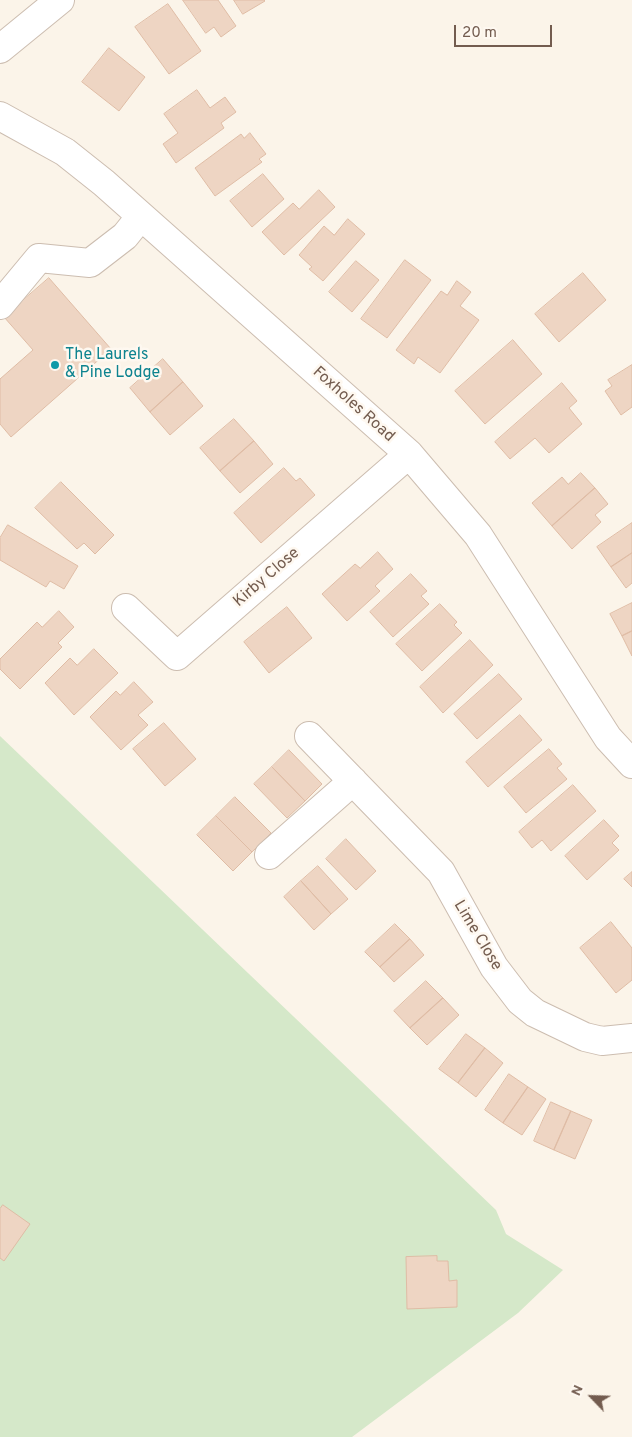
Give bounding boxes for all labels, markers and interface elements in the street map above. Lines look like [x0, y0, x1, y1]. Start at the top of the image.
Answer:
scale bar [457, 15, 554, 47]
text: 20 m [462, 24, 497, 43]
place label: The Laurels & Pine Lodge [65, 346, 160, 384]
marker: The Laurels & Pine Lodge [49, 359, 61, 371]
street label: Foxholes Road [308, 363, 398, 447]
street label: Kirby Close [230, 544, 304, 612]
street label: Lime Close [449, 897, 505, 975]
north arrow [567, 1372, 617, 1422]
text: N [568, 1383, 588, 1399]

